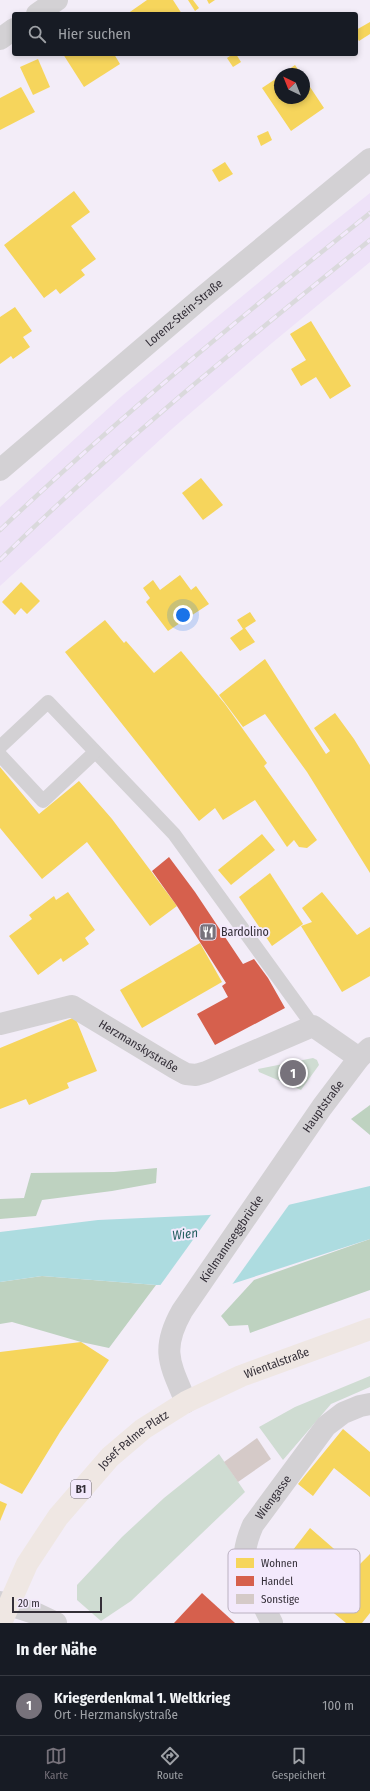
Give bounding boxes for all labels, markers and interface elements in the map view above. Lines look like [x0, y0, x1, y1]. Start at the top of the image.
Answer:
search box [12, 12, 358, 56]
icon: search [26, 23, 48, 45]
text: Hier suchen [58, 25, 131, 43]
north arrow [274, 68, 310, 104]
street label: Lorenz-Stein-Straße [143, 276, 226, 350]
your location [173, 605, 193, 625]
restaurant icon: Bardolino [198, 922, 218, 942]
place label: Bardolino [221, 925, 269, 939]
street label: Herzmanskystraße [96, 1017, 181, 1076]
pin: 1 [280, 1058, 306, 1088]
street label: Hauptstraße [300, 1077, 347, 1135]
street label: Kielmannseggbrücke [197, 1193, 266, 1285]
water label: Wien [171, 1225, 199, 1243]
street label: Wientalstraße [242, 1345, 311, 1381]
street label: Josef-Palme-Platz [95, 1408, 171, 1473]
street label: Wiengasse [252, 1472, 294, 1522]
road number: B1 [71, 1480, 91, 1498]
legend [228, 1549, 360, 1613]
text: Wohnen [261, 1557, 298, 1570]
text: Handel [261, 1575, 293, 1588]
text: Sonstige [261, 1593, 300, 1606]
scale bar [12, 1595, 102, 1614]
text: 20 m [18, 1597, 40, 1610]
text: In der Nähe [16, 1639, 97, 1660]
text: Kriegerdenkmal 1. Weltkrieg [54, 1689, 230, 1707]
text: 1 [26, 1698, 32, 1713]
text: 100 m [322, 1698, 354, 1713]
text: Ort · Herzmanskystraße [54, 1707, 178, 1722]
tab: Karte [44, 1745, 68, 1782]
tab: Route [157, 1745, 183, 1782]
tab: Gespeichert [272, 1745, 326, 1782]

